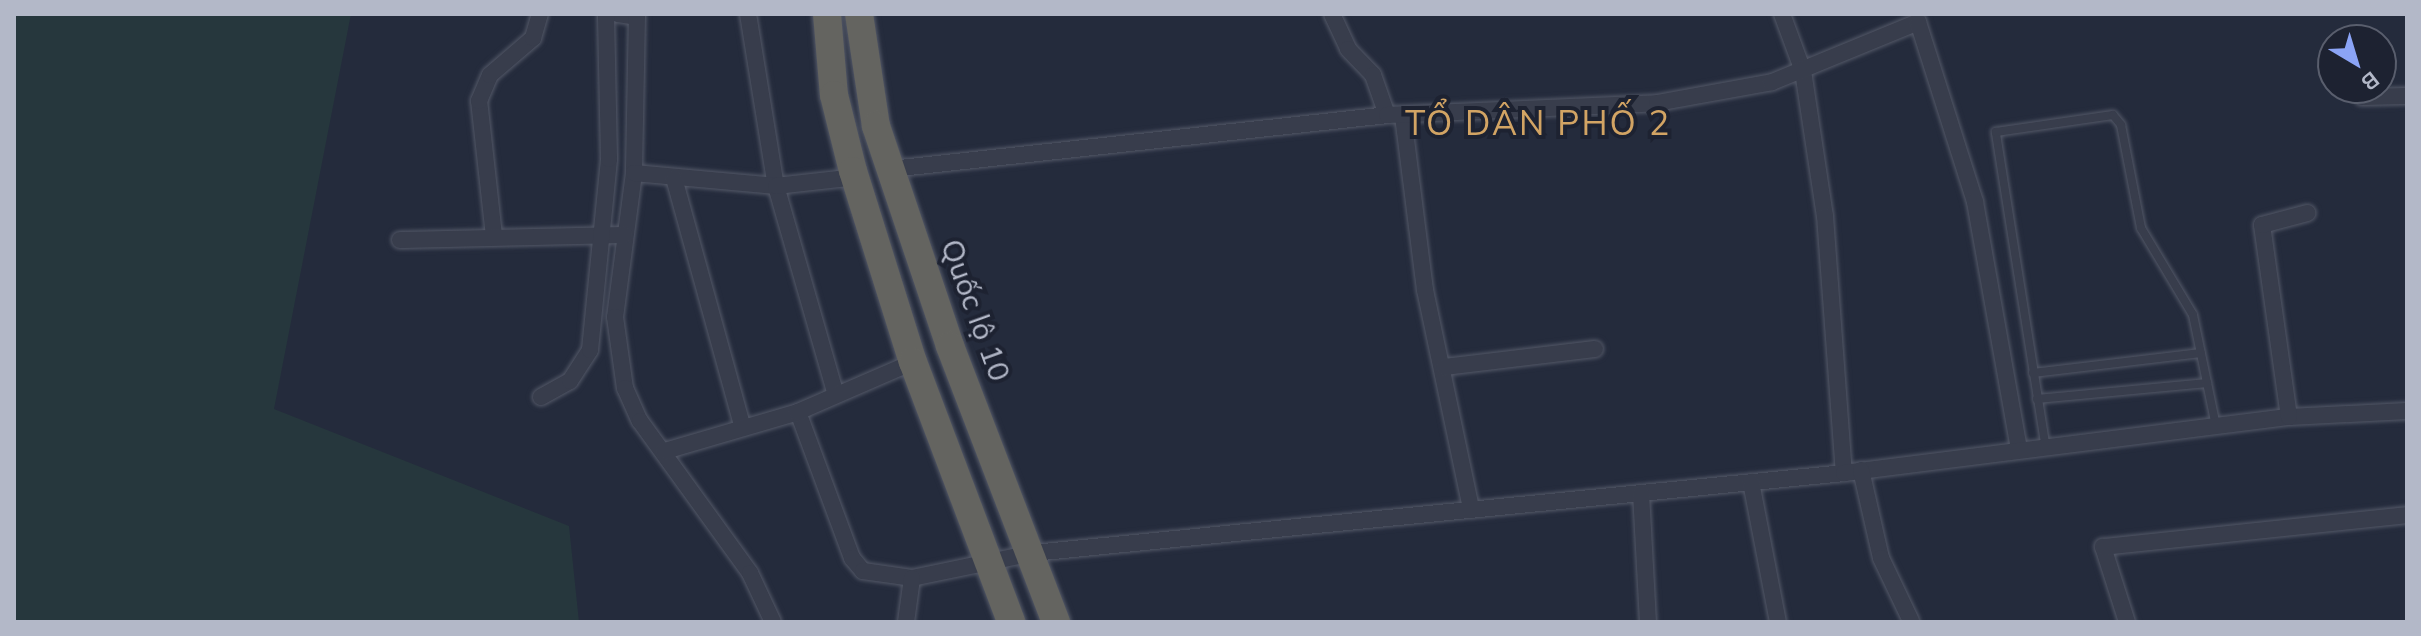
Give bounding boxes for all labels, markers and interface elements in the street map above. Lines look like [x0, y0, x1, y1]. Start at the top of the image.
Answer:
north arrow [2317, 24, 2397, 104]
text: B [2356, 66, 2385, 97]
district label: TỔ DÂN PHỐ 2 [1405, 103, 1671, 143]
street label: Quốc lộ 10 [934, 234, 1018, 386]

